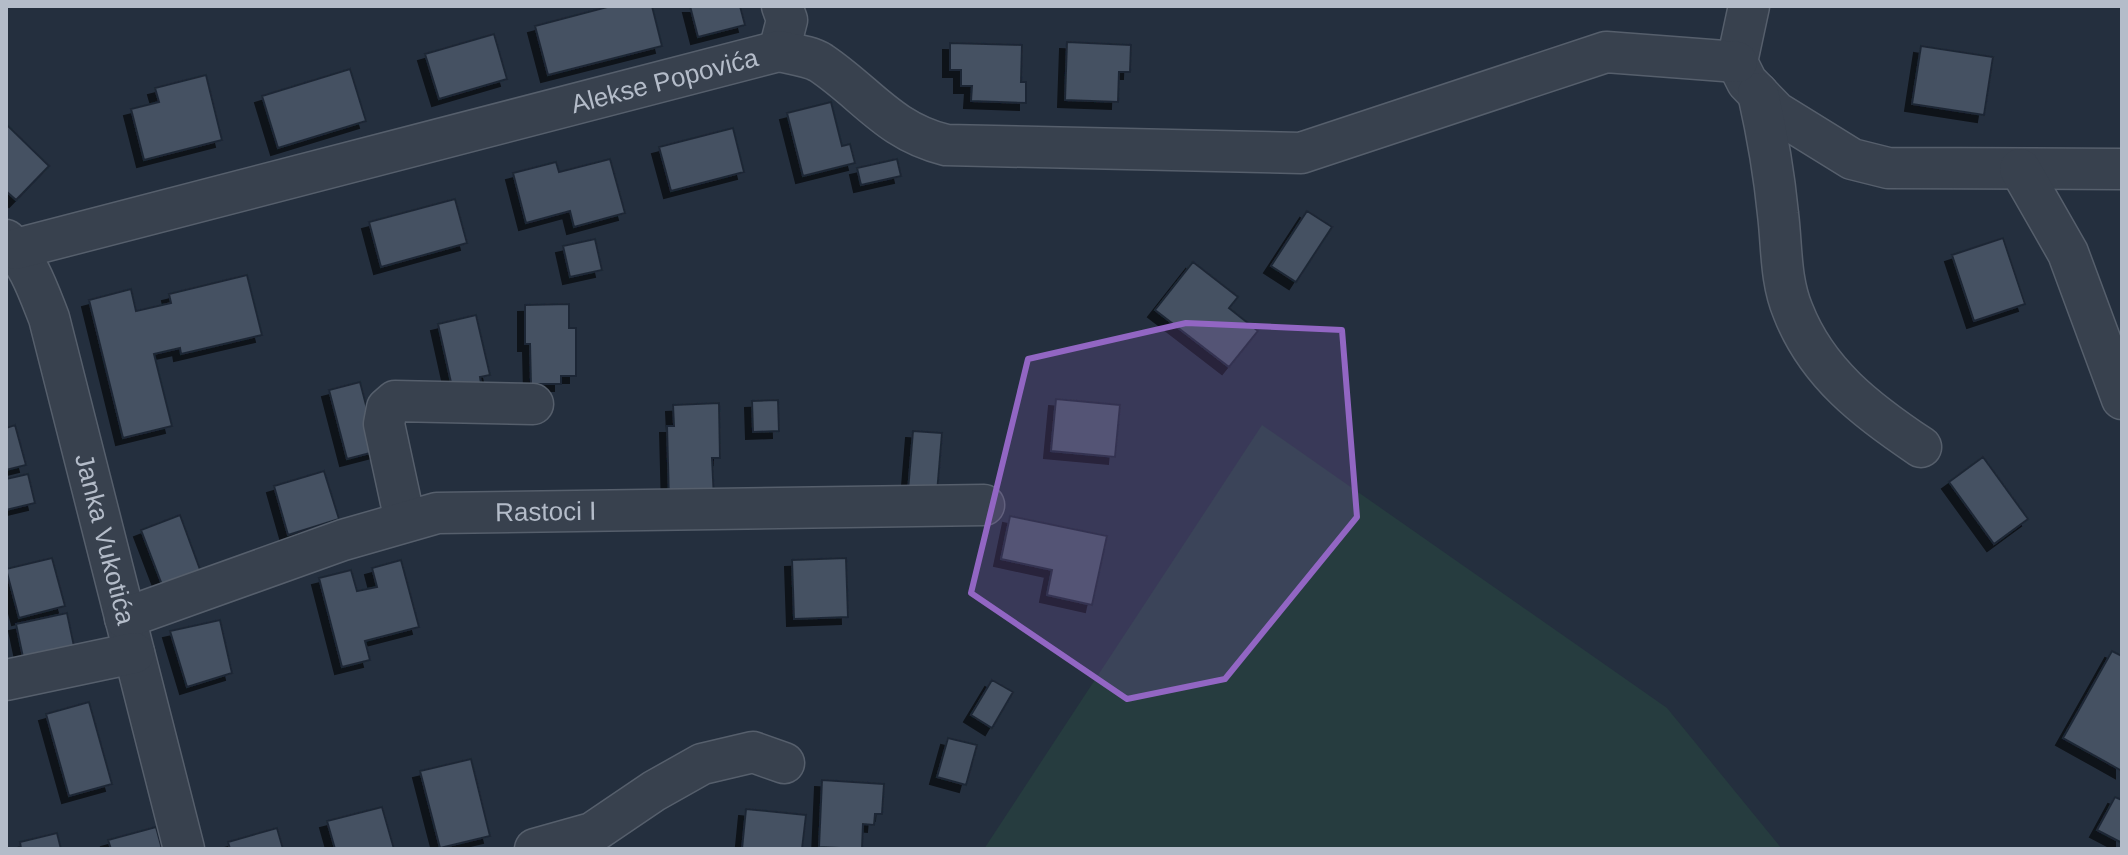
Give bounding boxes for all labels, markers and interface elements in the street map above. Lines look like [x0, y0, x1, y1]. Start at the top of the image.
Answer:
street label: Alekse Popovića [568, 42, 762, 119]
street label: Janka Vukotića [69, 450, 141, 628]
street label: Rastoci I [495, 496, 596, 527]

